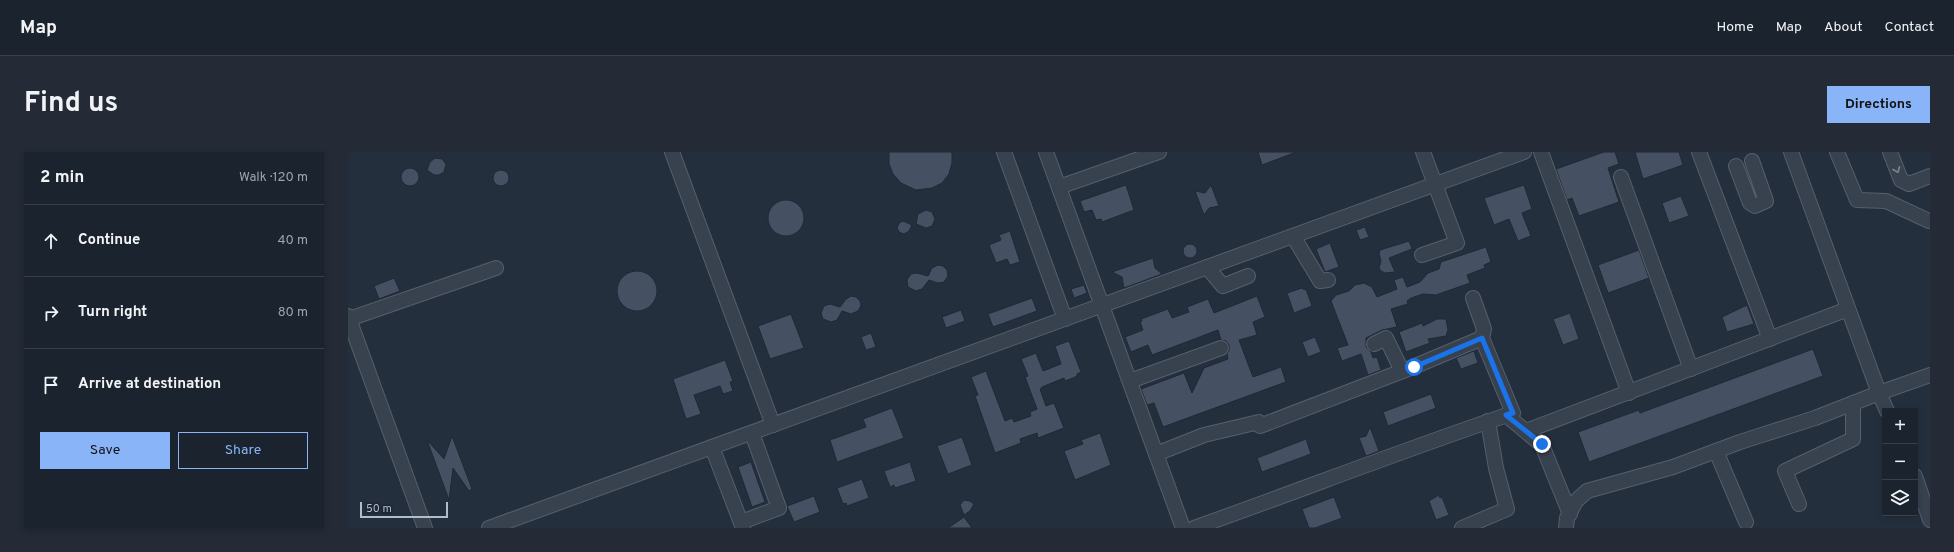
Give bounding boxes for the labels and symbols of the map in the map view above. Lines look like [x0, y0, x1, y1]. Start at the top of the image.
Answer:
one-way arrow [1893, 166, 1901, 173]
route start [1405, 358, 1423, 376]
route end [1533, 435, 1551, 453]
scale bar [360, 500, 448, 519]

